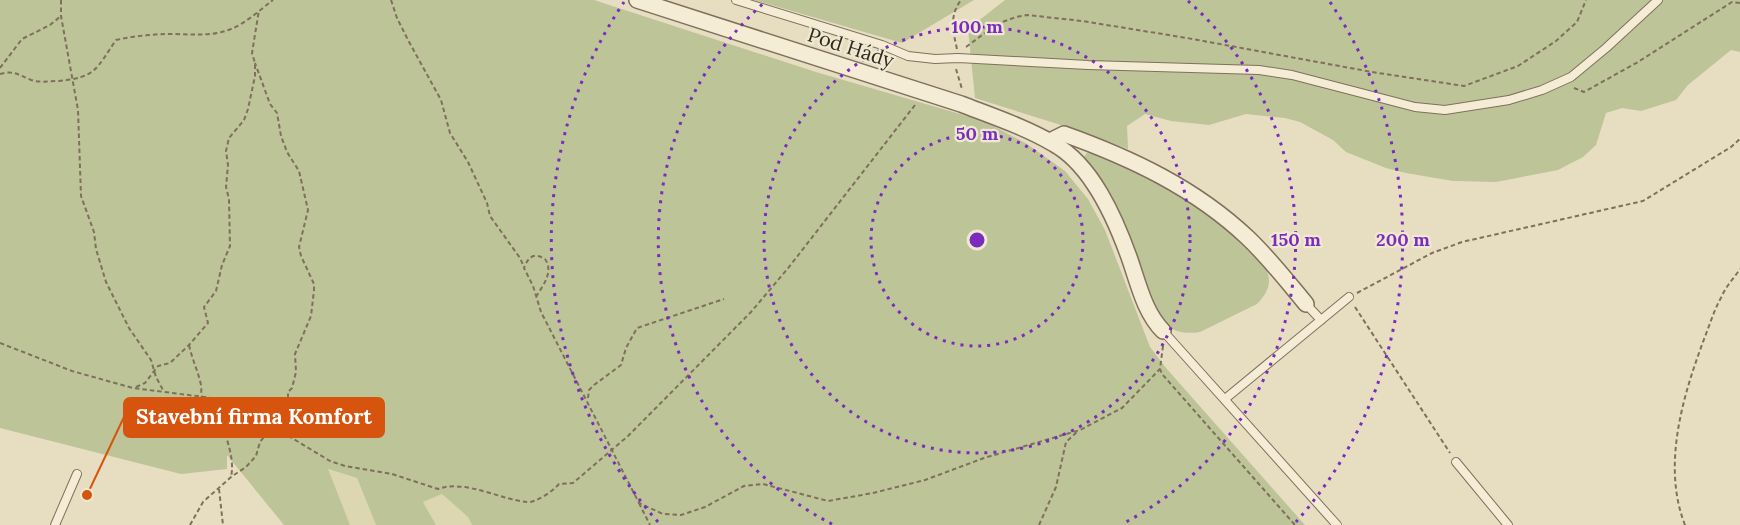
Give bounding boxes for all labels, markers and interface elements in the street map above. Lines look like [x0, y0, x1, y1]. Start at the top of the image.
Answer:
text: 100 m [951, 15, 1003, 38]
street label: Pod Hády [805, 21, 898, 73]
text: 50 m [956, 122, 999, 145]
text: 150 m [1271, 228, 1321, 251]
text: 200 m [1376, 228, 1430, 251]
centre of rings [967, 230, 987, 250]
callout: Stavební firma Komfort [124, 398, 384, 437]
text: Stavební firma Komfort [136, 403, 372, 430]

